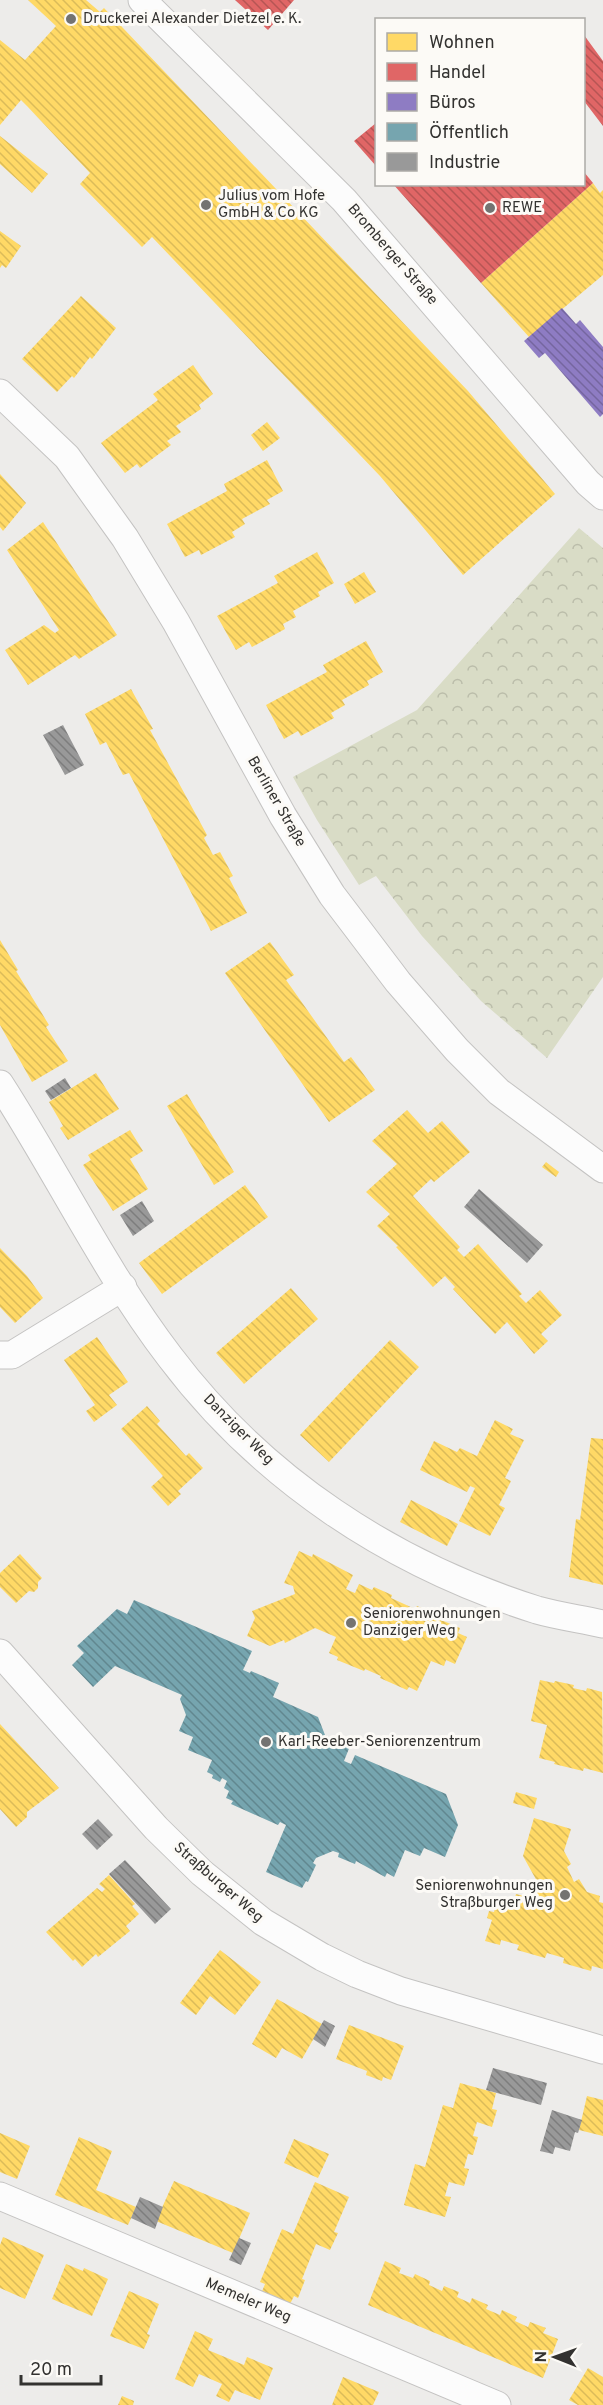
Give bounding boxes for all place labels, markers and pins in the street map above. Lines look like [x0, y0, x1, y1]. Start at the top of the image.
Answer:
place label: Druckerei Alexander Dietzel e. K. [83, 10, 301, 29]
marker: Druckerei Alexander Dietzel e. K. [64, 12, 78, 26]
place label: Julius vom Hofe GmbH & Co KG [218, 187, 325, 223]
marker: Julius vom Hofe GmbH & Co KG [199, 198, 213, 212]
place label: REWE [502, 199, 542, 218]
marker: REWE [483, 201, 497, 215]
place label: Seniorenwohnungen Danziger Weg [363, 1605, 501, 1641]
marker: Seniorenwohnungen Danziger Weg [344, 1616, 358, 1630]
place label: Karl-Reeber-Seniorenzentrum [278, 1733, 481, 1752]
marker: Karl-Reeber-Seniorenzentrum [259, 1735, 273, 1749]
place label: Seniorenwohnungen Straßburger Weg [415, 1877, 553, 1913]
marker: Seniorenwohnungen Straßburger Weg [558, 1888, 572, 1902]

